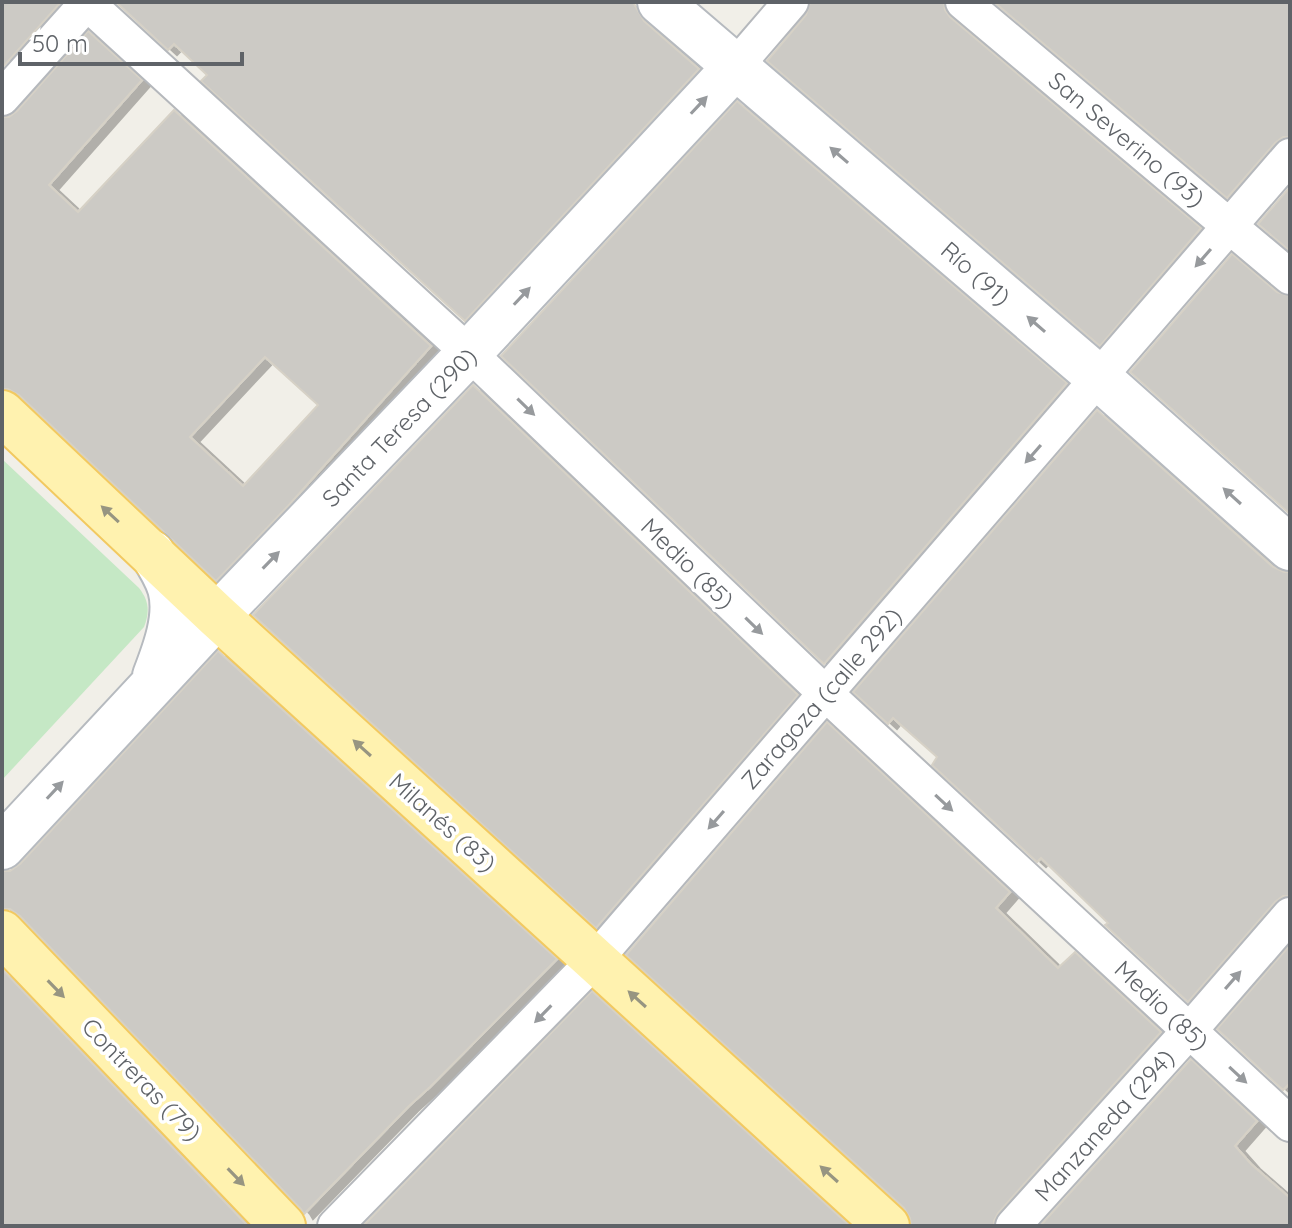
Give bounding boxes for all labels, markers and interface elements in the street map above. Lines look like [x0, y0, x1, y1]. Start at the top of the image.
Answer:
scale bar [20, 16, 242, 66]
text: 50 m [32, 28, 88, 58]
street label: San Severino (93) [1043, 65, 1211, 213]
one-way arrow [690, 96, 708, 115]
one-way arrow [829, 147, 848, 165]
street label: Río (91) [935, 235, 1017, 311]
one-way arrow [1195, 247, 1212, 267]
one-way arrow [513, 287, 531, 306]
one-way arrow [1026, 316, 1046, 334]
street label: Santa Teresa (290) [315, 341, 483, 513]
one-way arrow [516, 398, 535, 416]
one-way arrow [1025, 444, 1042, 464]
one-way arrow [1222, 488, 1242, 505]
one-way arrow [101, 505, 120, 524]
street label: Medio (85) [635, 511, 741, 615]
one-way arrow [261, 551, 280, 570]
street label: Zaragoza (calle 292) [734, 601, 908, 795]
one-way arrow [744, 616, 763, 634]
one-way arrow [353, 740, 372, 758]
street label: Milanés (83) [383, 766, 503, 878]
one-way arrow [46, 781, 64, 800]
one-way arrow [934, 794, 953, 812]
one-way arrow [708, 810, 725, 830]
street label: Medio (85) [1109, 954, 1215, 1056]
one-way arrow [1224, 971, 1241, 991]
one-way arrow [46, 979, 65, 998]
one-way arrow [628, 990, 647, 1008]
one-way arrow [534, 1004, 552, 1023]
street label: Contreras (79) [76, 1011, 208, 1147]
street label: Manzaneda (294) [1028, 1043, 1180, 1207]
one-way arrow [1228, 1066, 1247, 1084]
one-way arrow [820, 1165, 839, 1183]
one-way arrow [226, 1167, 244, 1186]

